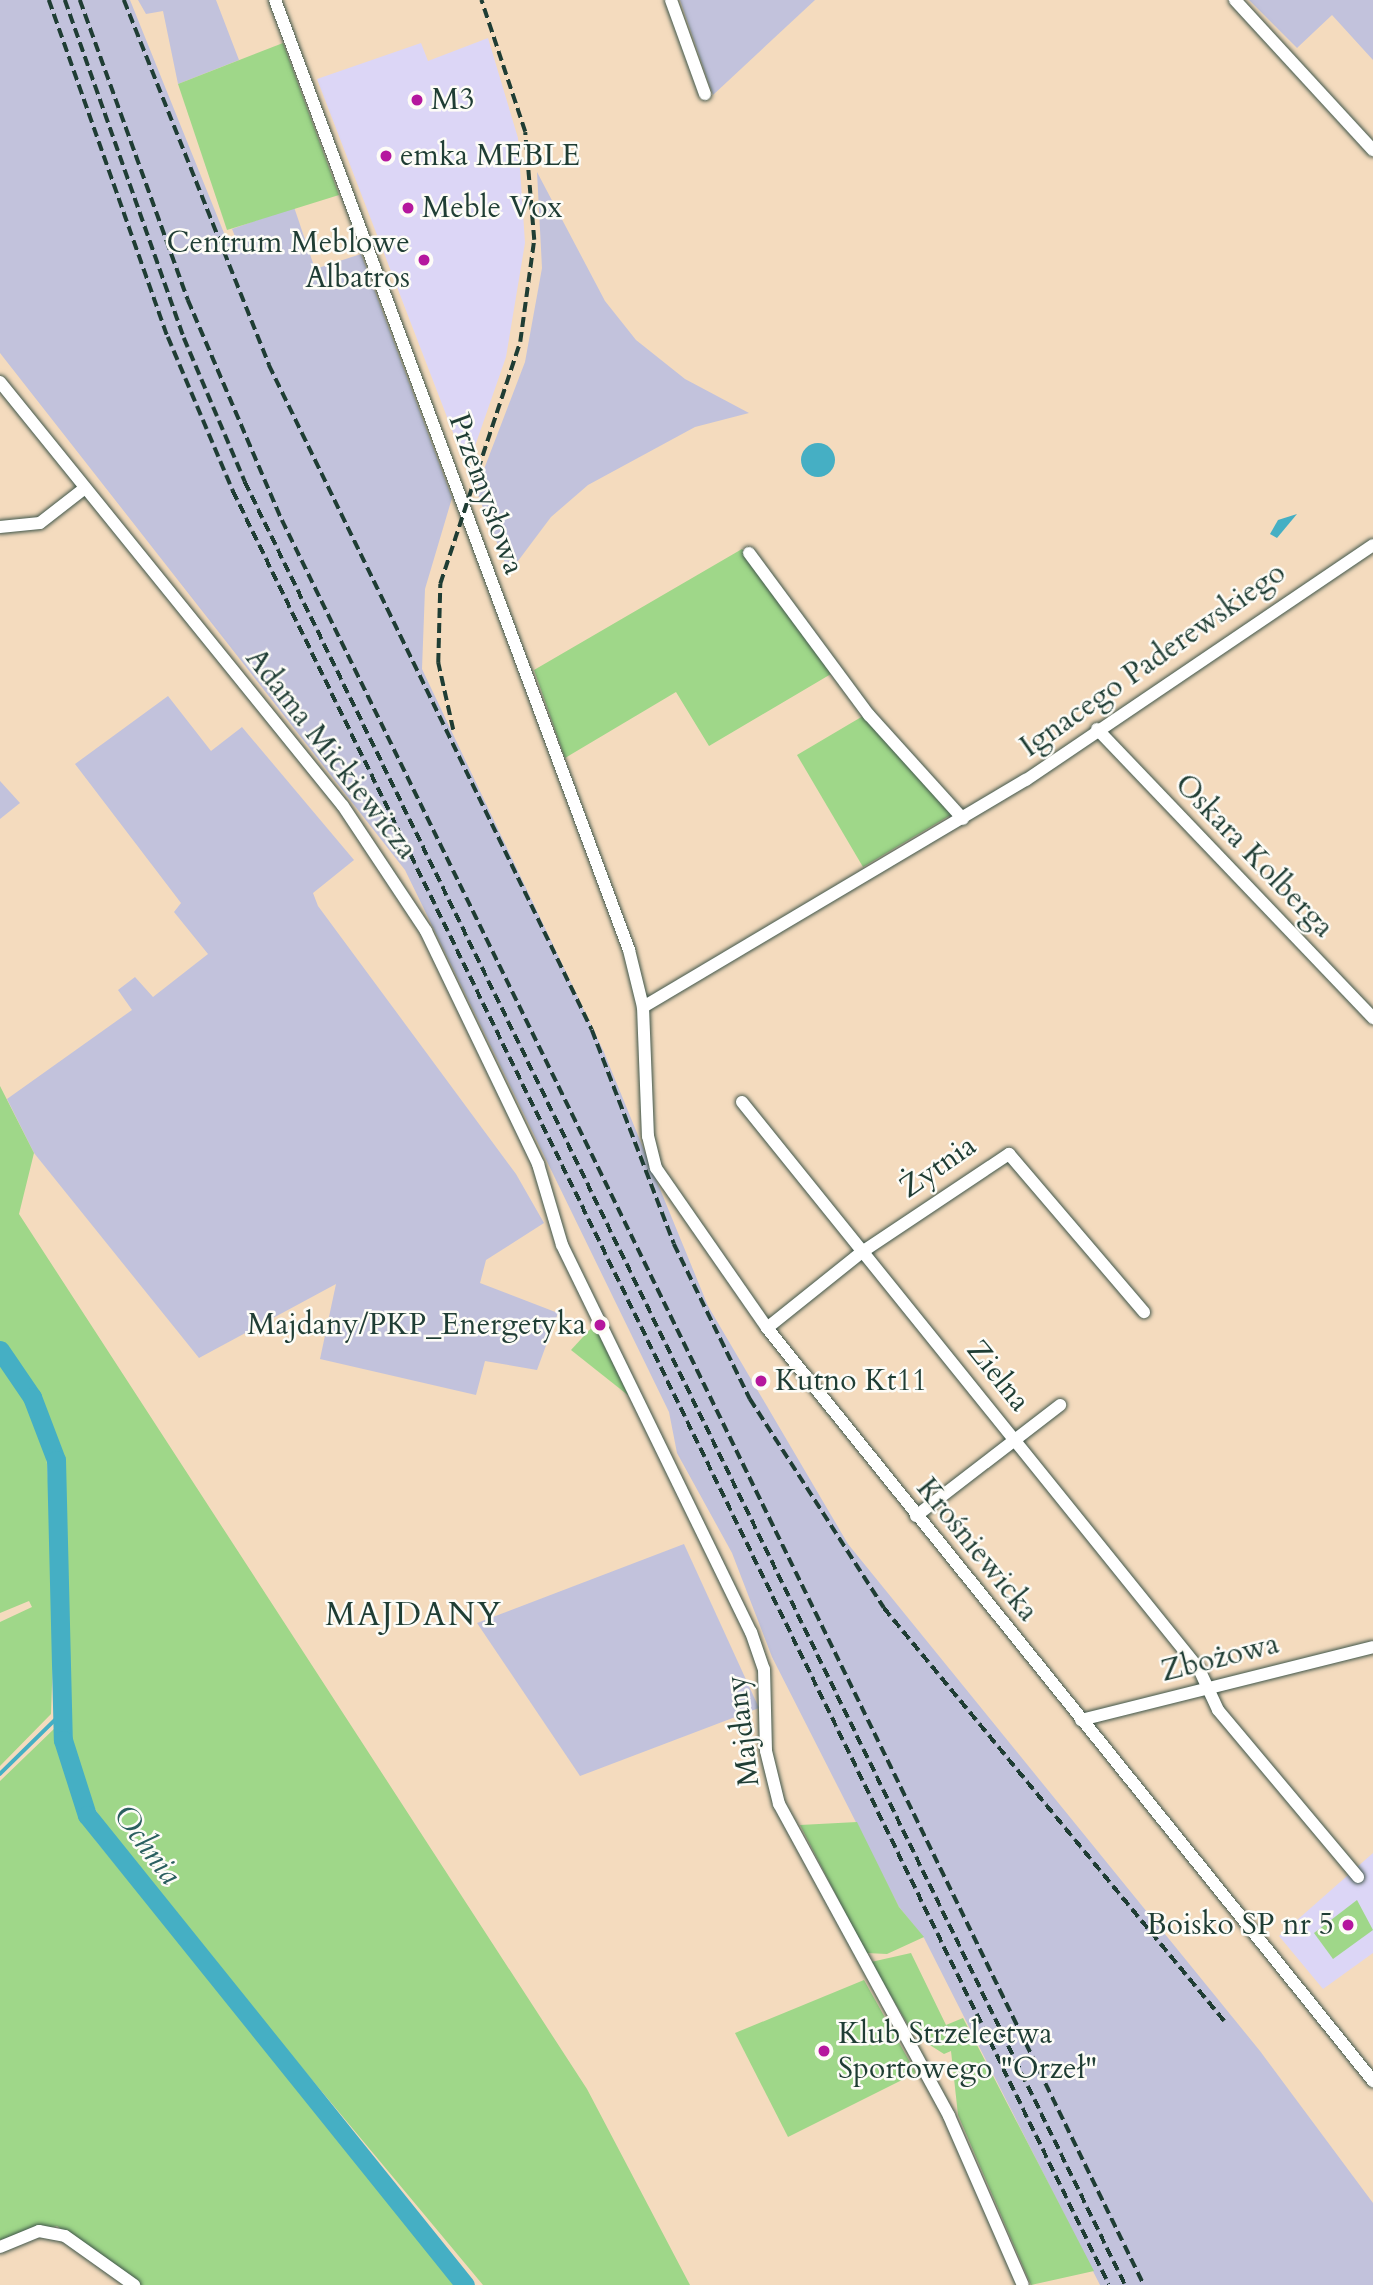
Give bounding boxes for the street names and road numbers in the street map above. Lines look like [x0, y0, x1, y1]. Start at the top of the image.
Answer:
street label: Przemysłowa [440, 409, 532, 579]
street label: Ignacego Paderewskiego [1013, 555, 1293, 765]
street label: Adama Mickiewicza [237, 641, 425, 867]
street label: Oskara Kolberga [1167, 767, 1341, 945]
street label: Żytnia [893, 1128, 983, 1206]
street label: Zielna [958, 1333, 1038, 1419]
street label: Krośniewicka [908, 1471, 1046, 1629]
street label: Zbożowa [1157, 1626, 1283, 1690]
street label: Majdany [718, 1673, 768, 1789]

